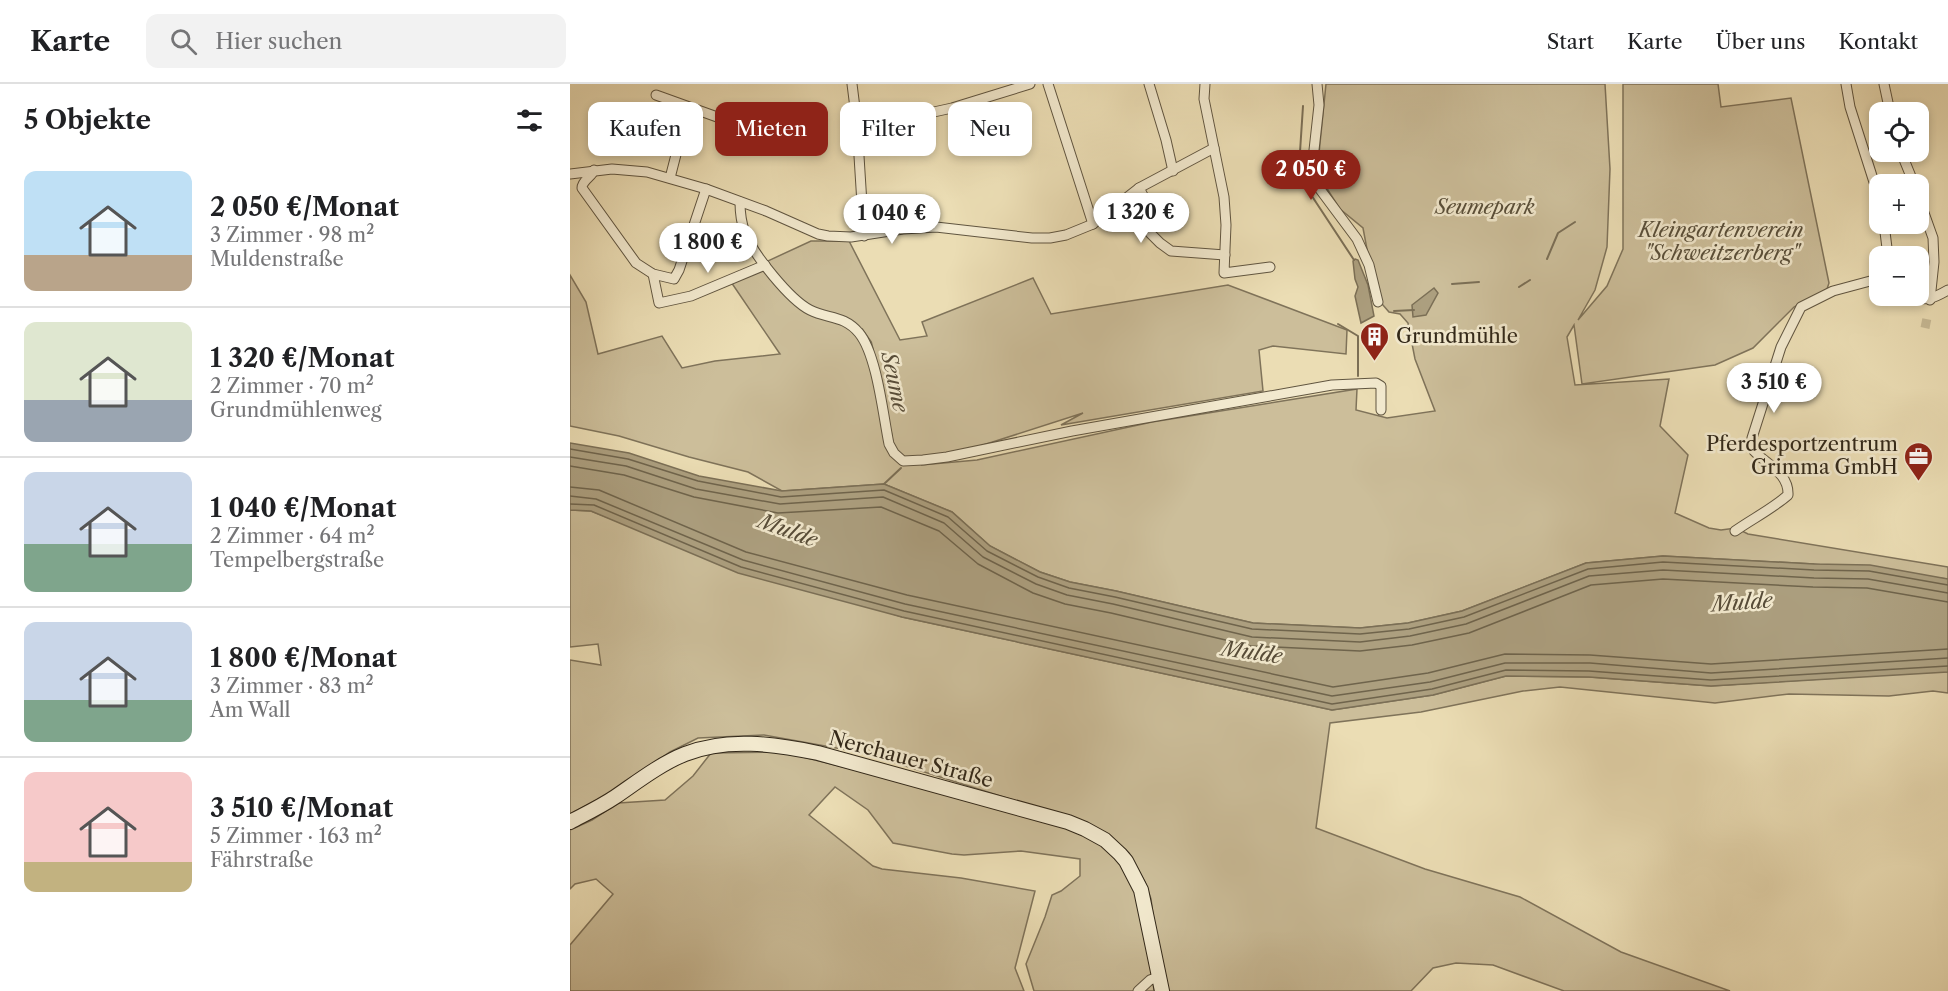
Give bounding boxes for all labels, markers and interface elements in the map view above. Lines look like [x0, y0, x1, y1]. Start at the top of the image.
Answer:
search box [146, 14, 566, 68]
text: Karte [30, 24, 110, 58]
icon: search [167, 25, 200, 58]
text: Hier suchen [215, 28, 342, 55]
text: Start [1547, 29, 1594, 54]
text: Karte [1627, 29, 1683, 54]
text: Über uns [1716, 29, 1805, 54]
text: Kontakt [1838, 29, 1918, 54]
chip: Kaufen [588, 102, 703, 156]
chip: Mieten [715, 102, 828, 156]
chip: Filter [840, 102, 936, 156]
chip: Neu [948, 102, 1032, 156]
map controls [1869, 102, 1929, 306]
button: locate [1869, 102, 1929, 162]
text: 5 Objekte [24, 104, 151, 136]
icon: filters [513, 104, 546, 137]
pin: 2 050 € [1256, 150, 1366, 201]
text: 2 050 € [1275, 157, 1347, 181]
button: + [1869, 174, 1929, 234]
text: 2 050 €/Monat [210, 191, 399, 223]
pin: 1 320 € [1086, 193, 1196, 244]
pin: 1 040 € [837, 194, 947, 245]
icon: home [72, 195, 144, 267]
park label: Seumepark [1434, 195, 1535, 219]
text: 1 320 € [1107, 200, 1175, 224]
text: 1 040 € [857, 201, 927, 225]
park label: Kleingartenverein "Schweitzerberg" [1636, 218, 1804, 265]
text: 3 Zimmer · 98 m² [210, 223, 374, 247]
pin: 1 800 € [653, 223, 763, 274]
text: 1 800 € [673, 230, 743, 254]
button: − [1869, 246, 1929, 306]
text: Muldenstraße [210, 247, 344, 271]
building icon: Grundmühle [1359, 320, 1391, 362]
place label: Grundmühle [1396, 324, 1518, 348]
text: 1 320 €/Monat [210, 342, 394, 374]
icon: home [72, 346, 144, 418]
water label: Seume [876, 348, 914, 415]
pin: 3 510 € [1719, 363, 1829, 414]
text: 3 510 € [1741, 370, 1807, 394]
text: 2 Zimmer · 70 m² [210, 374, 374, 398]
text: Grundmühlenweg [210, 398, 382, 422]
place label: Pferdesportzentrum Grimma GmbH [1706, 432, 1898, 479]
office icon: Pferdesportzentrum Grimma GmbH [1903, 440, 1935, 482]
text: 1 040 €/Monat [210, 492, 396, 524]
icon: home [72, 496, 144, 568]
water label: Mulde [752, 507, 822, 552]
text: 2 Zimmer · 64 m² [210, 524, 375, 548]
text: Tempelbergstraße [210, 548, 384, 572]
water label: Mulde [1708, 587, 1774, 617]
water label: Mulde [1217, 635, 1285, 669]
text: 1 800 €/Monat [210, 642, 397, 674]
icon: home [72, 646, 144, 718]
text: 3 Zimmer · 83 m² [210, 674, 374, 698]
text: Am Wall [210, 698, 291, 722]
street label: Nerchauer Straße [826, 726, 996, 792]
text: 3 510 €/Monat [210, 792, 393, 824]
icon: home [72, 796, 144, 868]
text: 5 Zimmer · 163 m² [210, 824, 382, 848]
text: Fährstraße [210, 848, 313, 872]

